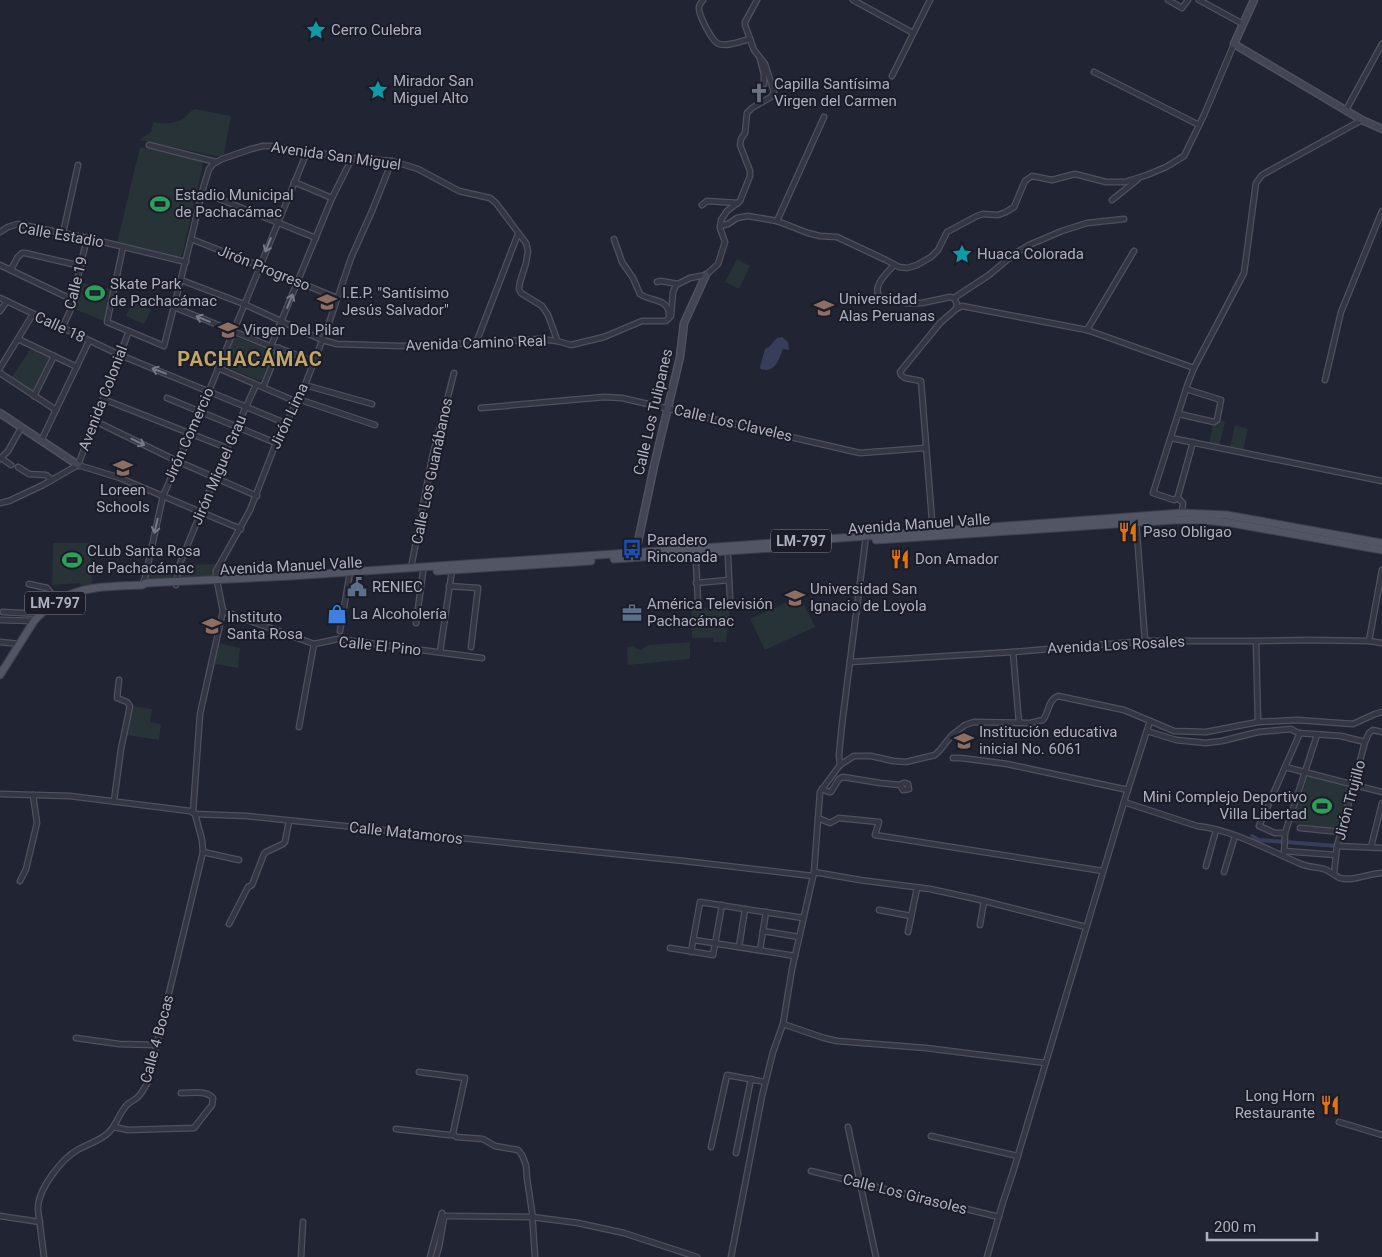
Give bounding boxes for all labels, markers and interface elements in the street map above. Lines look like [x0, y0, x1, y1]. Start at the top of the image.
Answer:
place icon: Cerro Culebra [305, 19, 327, 41]
place label: Cerro Culebra [331, 21, 422, 39]
place label: Mirador San Miguel Alto [393, 72, 474, 107]
place label: Capilla Santísima Virgen del Carmen [774, 75, 897, 110]
place icon: Mirador San Miguel Alto [367, 79, 389, 101]
church icon: Capilla Santísima Virgen del Carmen [748, 82, 770, 104]
street label: Avenida San Miguel [270, 138, 402, 174]
place label: Estadio Municipal de Pachacámac [175, 186, 294, 221]
sports icon: Estadio Municipal de Pachacámac [149, 193, 171, 215]
street label: Calle Estadio [17, 219, 105, 251]
one-way arrow [263, 237, 273, 252]
street label: Jirón Progreso [215, 241, 313, 295]
place icon: Huaca Colorada [951, 243, 973, 265]
place label: Huaca Colorada [977, 245, 1084, 263]
street label: Calle 19 [61, 255, 91, 311]
place label: Skate Park de Pachacámac [110, 275, 217, 310]
sports icon: Skate Park de Pachacámac [84, 282, 106, 304]
place label: I.E.P. "Santísimo Jesús Salvador" [342, 284, 449, 319]
place label: Universidad Alas Peruanas [839, 290, 935, 325]
school or university icon: I.E.P. "Santísimo Jesús Salvador" [316, 291, 338, 313]
one-way arrow [285, 294, 295, 309]
school or university icon: Universidad Alas Peruanas [813, 297, 835, 319]
street label: Calle 18 [32, 307, 88, 347]
one-way arrow [196, 314, 212, 323]
school or university icon: Virgen Del Pilar [217, 319, 239, 341]
place label: Virgen Del Pilar [243, 321, 345, 339]
street label: Avenida Camino Real [405, 332, 547, 354]
street label: Avenida Colonial [75, 343, 131, 453]
district label: PACHACÁMAC [177, 347, 323, 371]
street label: Calle Los Tulipanes [630, 347, 676, 477]
one-way arrow [152, 366, 168, 375]
street label: Jirón Lima [266, 380, 312, 452]
street label: Jirón Comercio [160, 385, 218, 485]
street label: Calle Los Guanábanos [408, 396, 456, 546]
street label: Calle Los Claveles [672, 401, 794, 445]
street label: Jirón Miguel Grau [188, 412, 250, 528]
one-way arrow [131, 438, 146, 448]
school or university icon: Loreen Schools [112, 457, 134, 479]
place label: Loreen Schools [96, 481, 150, 516]
street label: Avenida Manuel Valle [847, 510, 991, 538]
one-way arrow [151, 517, 160, 533]
restaurant icon: Paso Obligao [1117, 521, 1139, 543]
place label: Paso Obligao [1143, 523, 1232, 541]
road number: LM-797 [771, 530, 831, 552]
place label: Paradero Rinconada [647, 531, 718, 566]
bus stop icon: Paradero Rinconada [621, 538, 643, 560]
place label: CLub Santa Rosa de Pachacámac [87, 542, 201, 577]
restaurant icon: Don Amador [889, 548, 911, 570]
sports icon: CLub Santa Rosa de Pachacámac [61, 549, 83, 571]
place label: Don Amador [915, 550, 999, 568]
street label: Avenida Manuel Valle [219, 553, 363, 579]
public building icon: RENIEC [346, 576, 368, 598]
place label: RENIEC [372, 578, 423, 596]
place label: Universidad San Ignacio de Loyola [810, 580, 927, 615]
school or university icon: Universidad San Ignacio de Loyola [784, 587, 806, 609]
road number: LM-797 [25, 592, 85, 614]
place label: América Televisión Pachacámac [647, 595, 773, 630]
office icon: América Televisión Pachacámac [621, 602, 643, 624]
shop icon: La Alcoholería [326, 603, 348, 625]
place label: La Alcoholería [352, 605, 447, 623]
place label: Instituto Santa Rosa [227, 608, 303, 643]
school or university icon: Instituto Santa Rosa [201, 615, 223, 637]
street label: Avenida Los Rosales [1047, 632, 1185, 658]
street label: Calle El Pino [338, 633, 422, 659]
place label: Institución educativa inicial No. 6061 [979, 723, 1117, 758]
school or university icon: Institución educativa inicial No. 6061 [953, 730, 975, 752]
street label: Jirón Trujillo [1331, 758, 1369, 842]
place label: Mini Complejo Deportivo Villa Libertad [1143, 788, 1307, 823]
sports icon: Mini Complejo Deportivo Villa Libertad [1311, 795, 1333, 817]
street label: Calle Matamoros [348, 818, 464, 848]
street label: Calle 4 Bocas [137, 993, 177, 1085]
place label: Long Horn Restaurante [1235, 1087, 1315, 1122]
restaurant icon: Long Horn Restaurante [1319, 1094, 1341, 1116]
street label: Calle Los Girasoles [841, 1170, 969, 1218]
scale bar [1207, 1210, 1317, 1242]
text: 200 m [1214, 1218, 1256, 1236]

